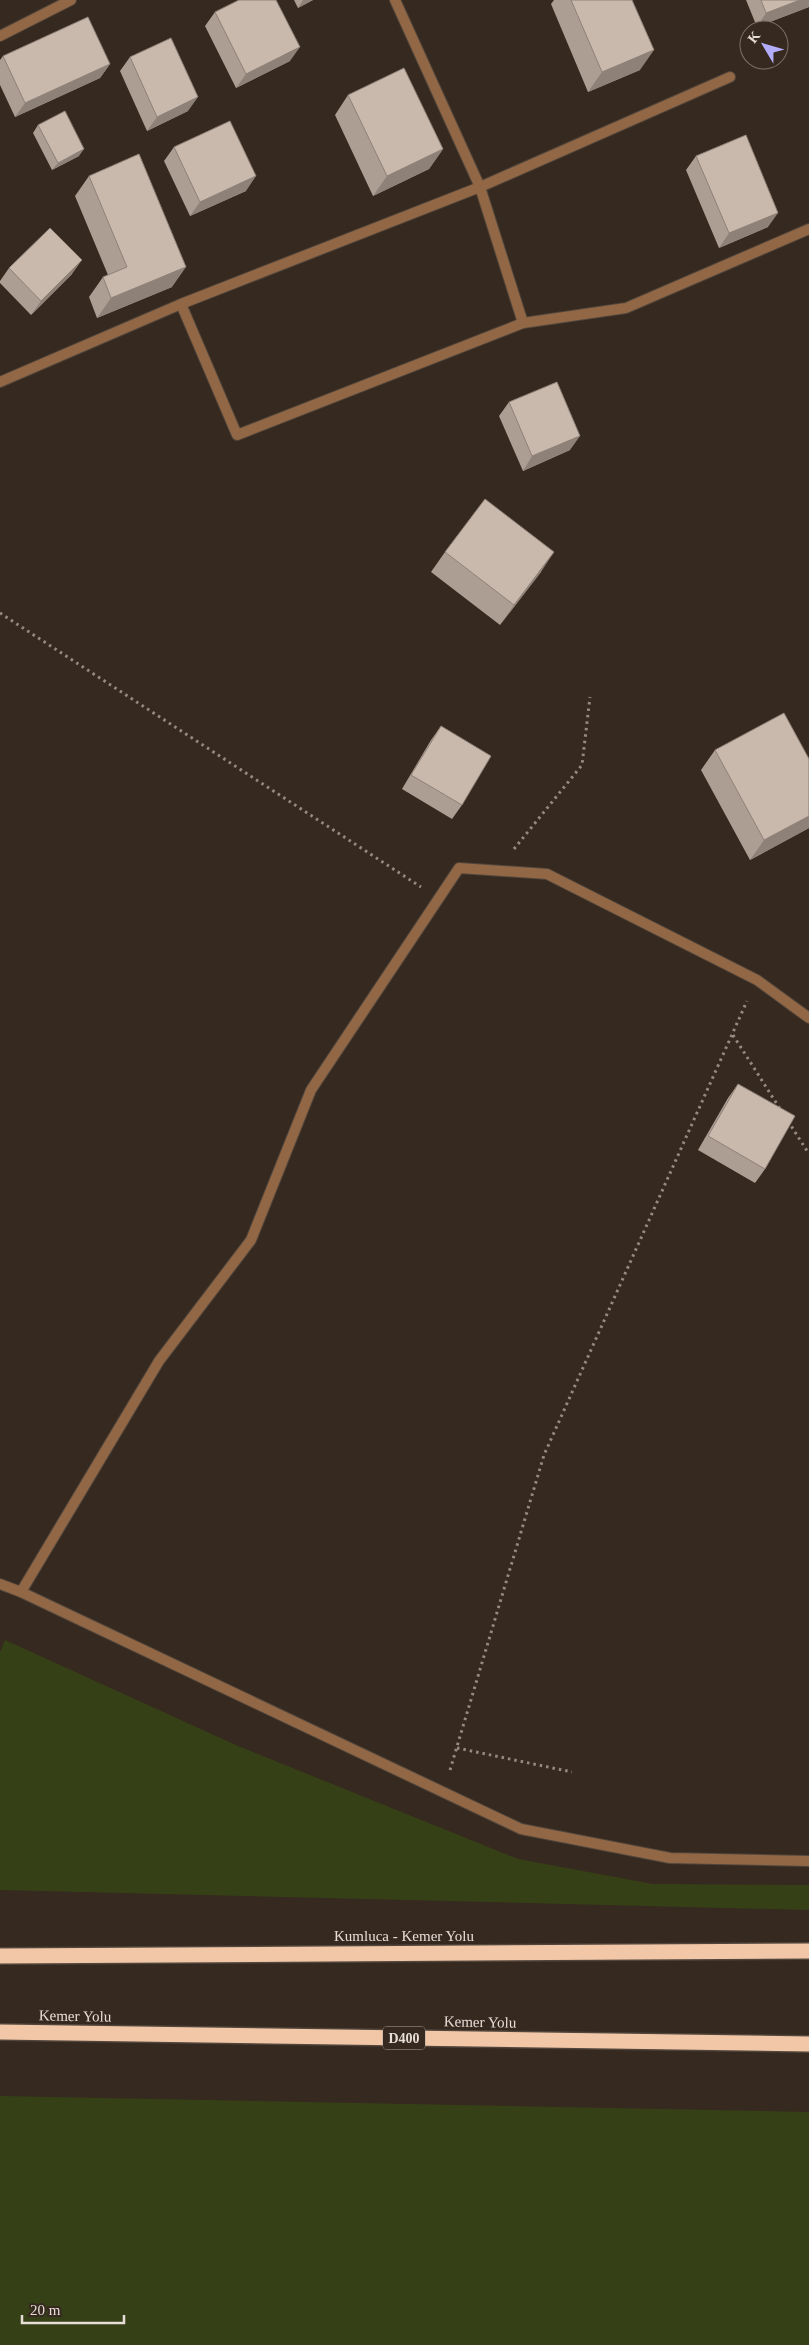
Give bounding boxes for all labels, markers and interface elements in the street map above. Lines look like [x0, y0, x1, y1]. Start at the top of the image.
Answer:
north arrow [739, 20, 789, 70]
text: K [745, 28, 763, 46]
street label: Kumluca - Kemer Yolu [334, 1928, 474, 1944]
street label: Kemer Yolu [39, 2007, 112, 2025]
street label: Kemer Yolu [444, 2013, 517, 2031]
road number: D400 [383, 2026, 425, 2050]
scale bar [22, 2292, 125, 2324]
text: 20 m [30, 2302, 61, 2318]

